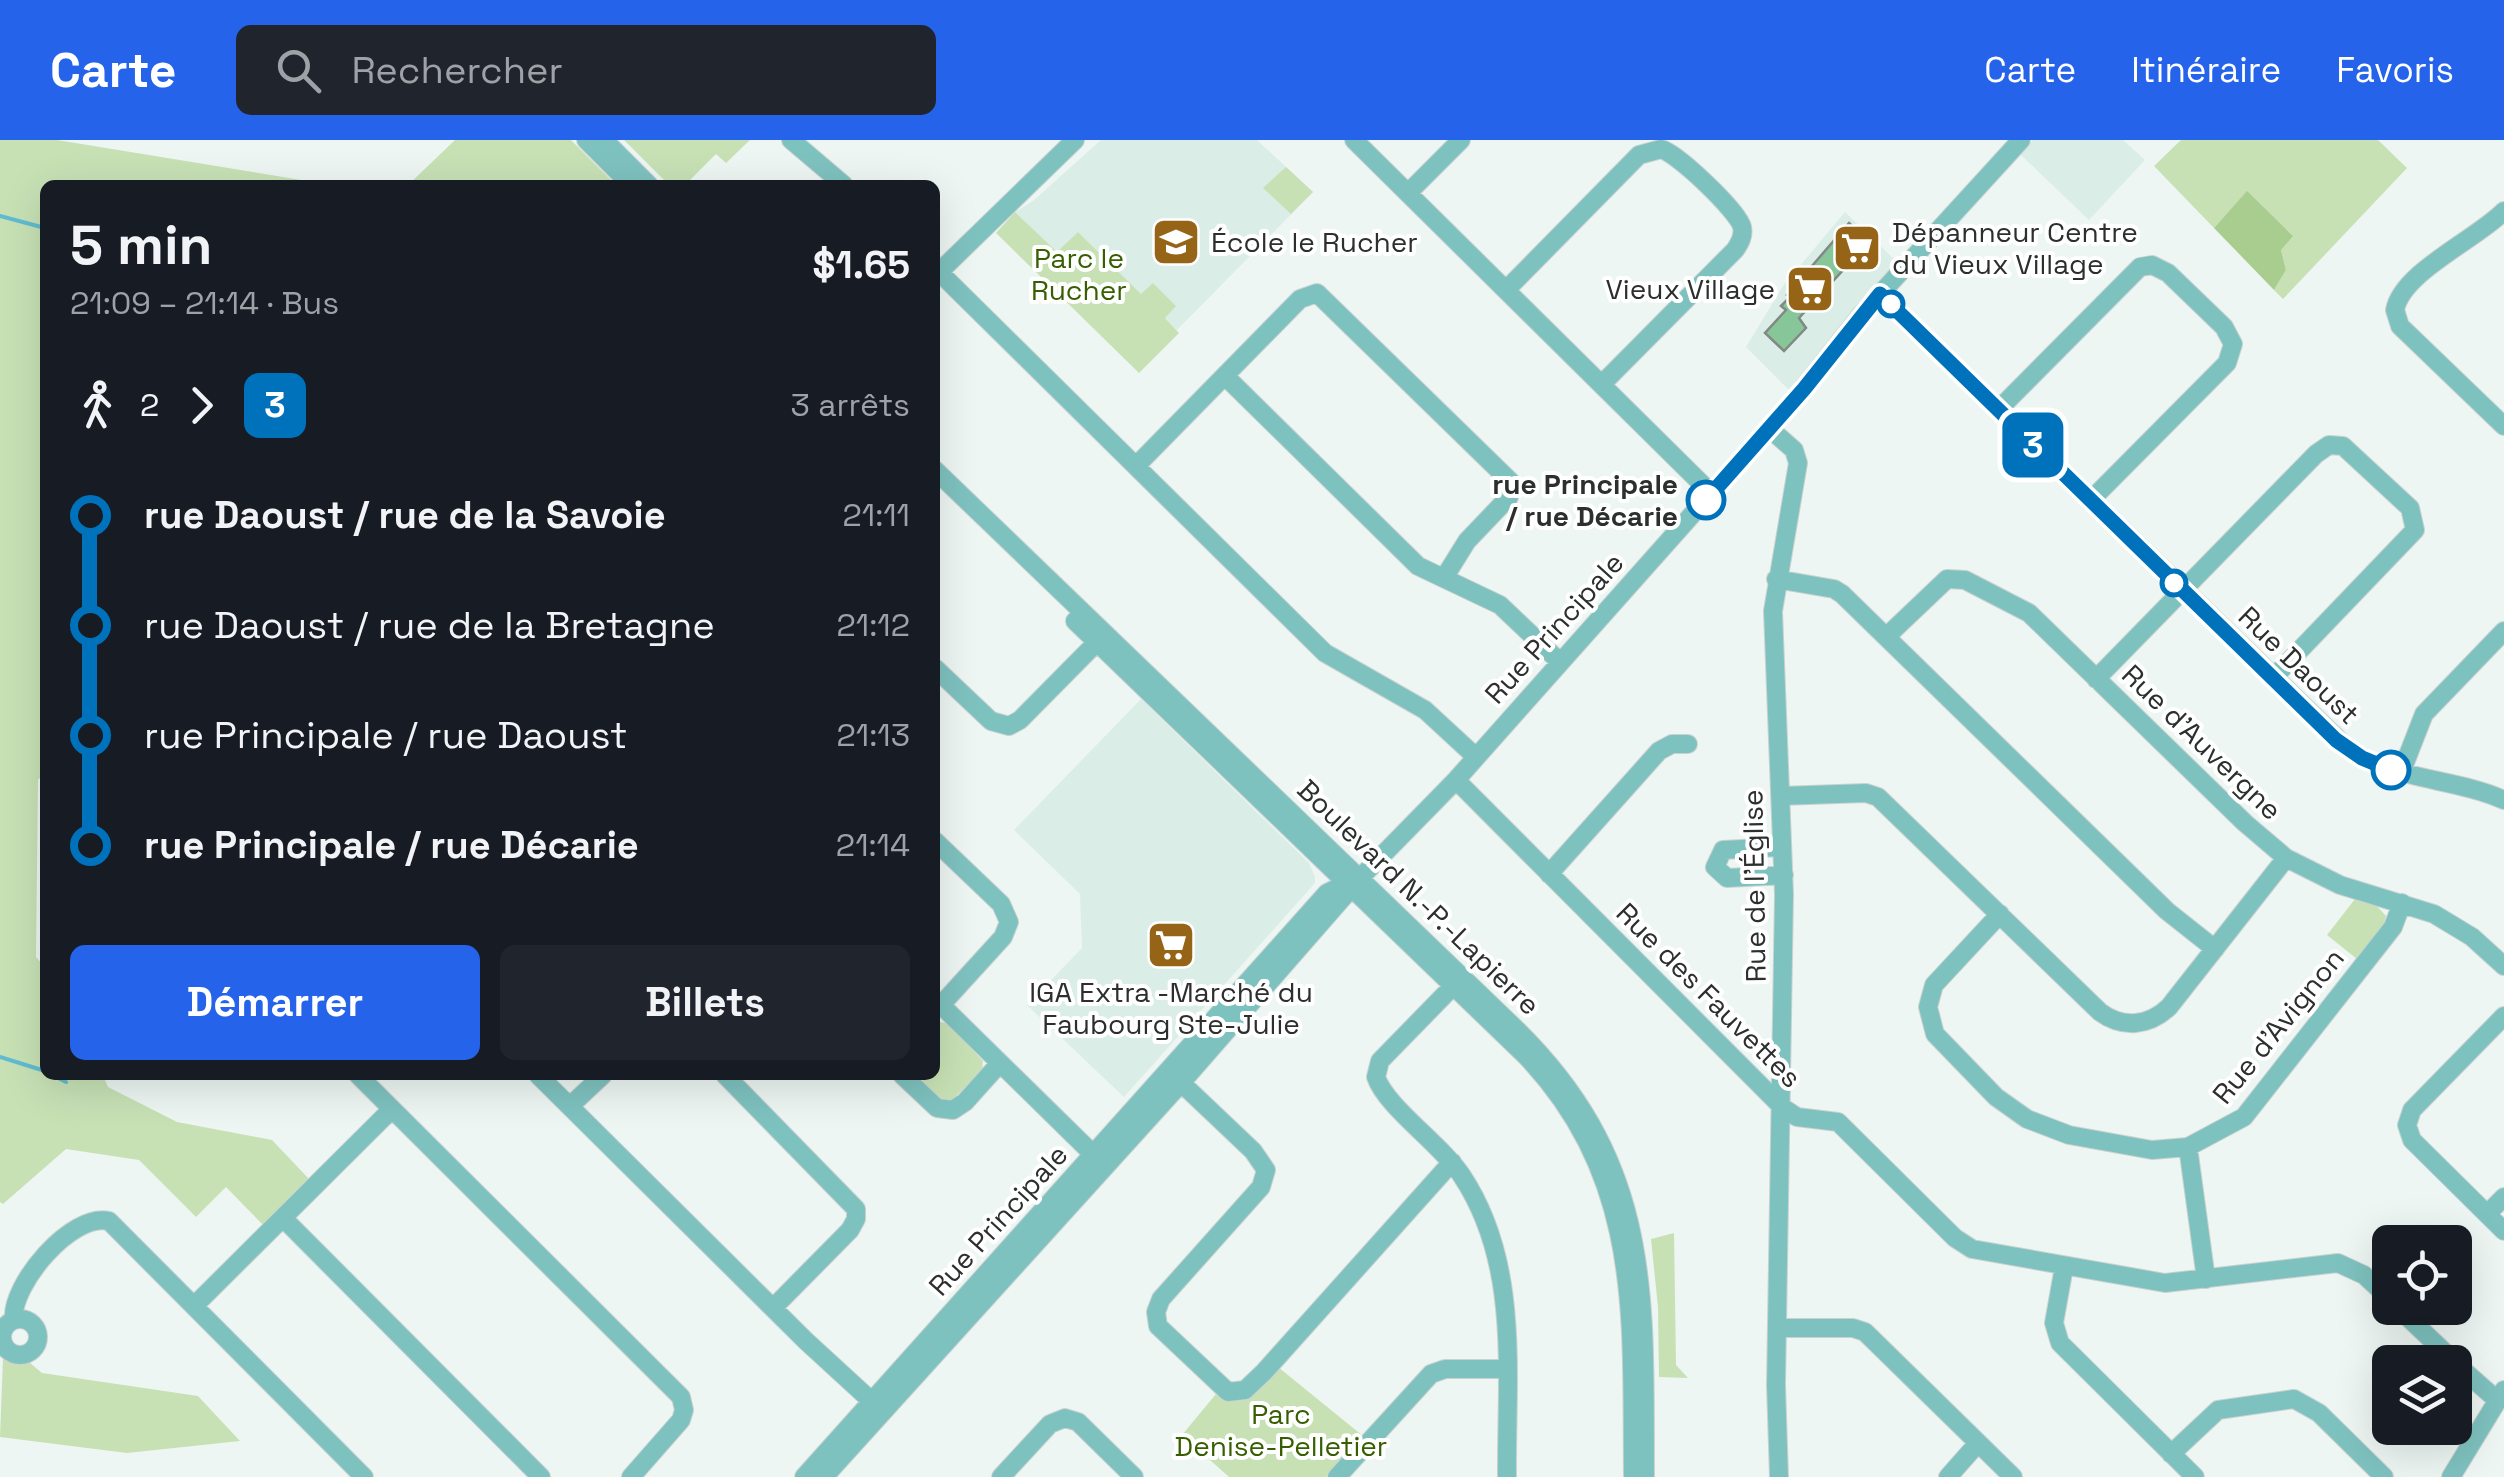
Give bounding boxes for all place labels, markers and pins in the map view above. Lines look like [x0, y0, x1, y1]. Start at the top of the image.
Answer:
place label: Dépanneur Centre du Vieux Village [1892, 214, 2138, 282]
school or university icon: École le Rucher [1150, 216, 1202, 268]
supermarket icon: Dépanneur Centre du Vieux Village [1831, 222, 1883, 274]
place label: École le Rucher [1211, 224, 1418, 260]
supermarket icon: Vieux Village [1784, 263, 1836, 315]
place label: Vieux Village [1605, 271, 1775, 307]
unlabelled marker [1878, 291, 1904, 317]
place label: rue Principale / rue Décarie [1492, 466, 1678, 534]
marker: rue Principale / rue Décarie [1687, 481, 1725, 519]
unlabelled marker [2161, 570, 2187, 596]
unlabelled marker [2372, 751, 2410, 789]
supermarket icon: IGA Extra -Marché du Faubourg Ste-Julie [1145, 919, 1197, 971]
place label: IGA Extra -Marché du Faubourg Ste-Julie [1029, 974, 1313, 1042]

